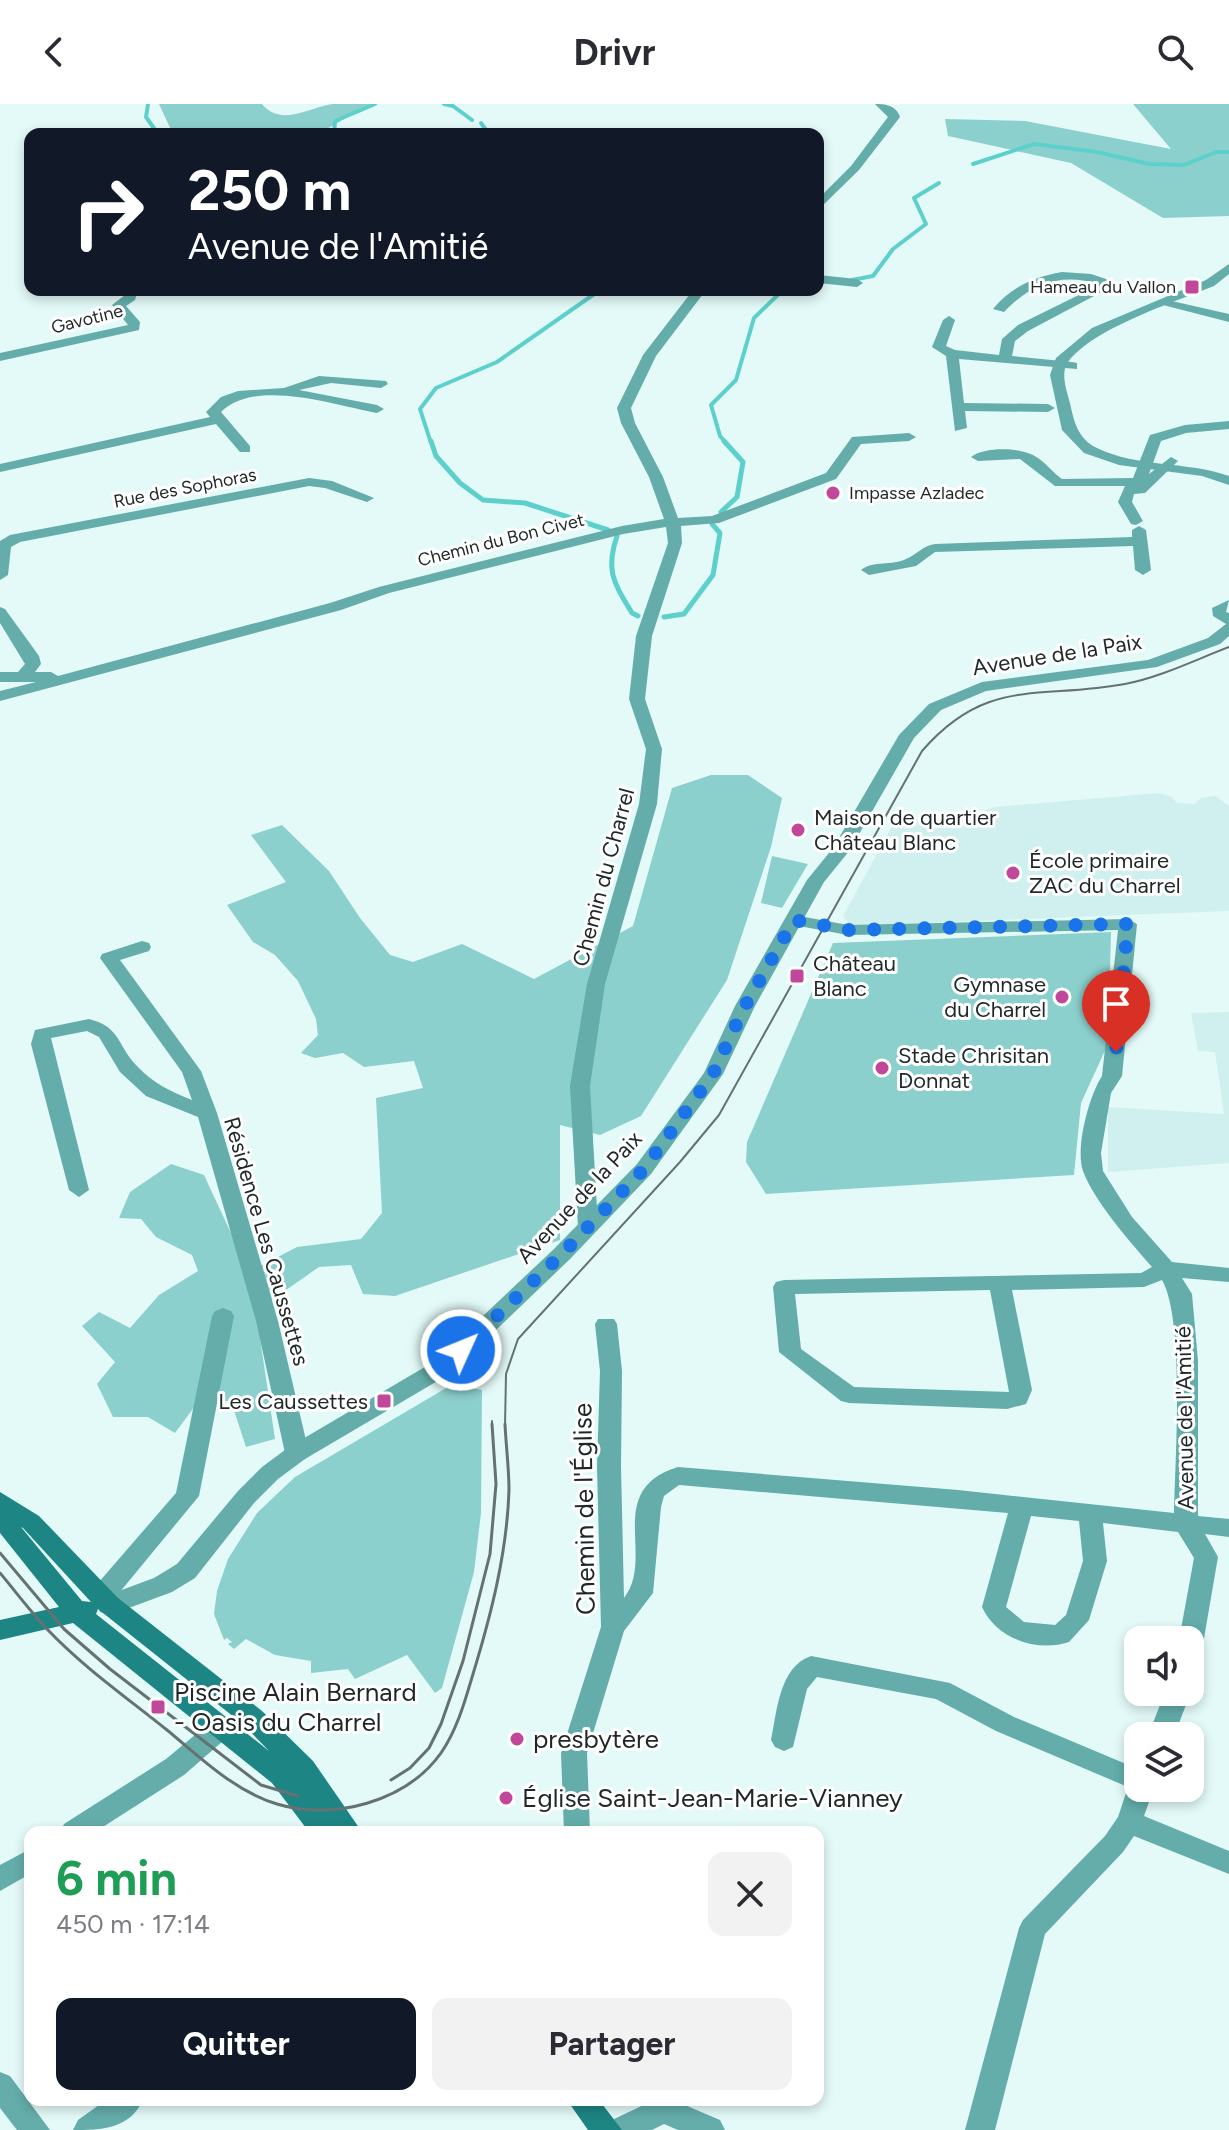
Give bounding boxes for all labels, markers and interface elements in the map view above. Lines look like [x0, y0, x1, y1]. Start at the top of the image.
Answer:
icon: back [32, 30, 76, 74]
icon: search [1153, 30, 1197, 74]
text: Drivr [574, 31, 655, 74]
text: 250 m [188, 157, 351, 224]
icon: right [56, 160, 160, 264]
text: Avenue de l'Amitié [188, 225, 488, 268]
place label: Hameau du Vallon [1030, 276, 1176, 298]
marker: Hameau du Vallon [1183, 278, 1201, 296]
street label: Gavotine [49, 299, 125, 339]
street label: Rue des Sophoras [112, 463, 258, 513]
place label: Impasse Azladec [849, 482, 985, 504]
marker: Impasse Azladec [824, 484, 842, 502]
street label: Chemin du Bon Civet [415, 509, 587, 571]
street label: Avenue de la Paix [971, 628, 1144, 681]
street label: Chemin du Charrel [567, 785, 640, 969]
place label: Maison de quartier Château Blanc [814, 804, 997, 856]
marker: Maison de quartier Château Blanc [789, 821, 807, 839]
place label: École primaire ZAC du Charrel [1029, 847, 1181, 899]
marker: École primaire ZAC du Charrel [1004, 864, 1022, 882]
place label: Château Blanc [813, 950, 896, 1002]
marker: Château Blanc [788, 967, 806, 985]
pin [1082, 970, 1150, 1052]
place label: Gymnase du Charrel [944, 971, 1046, 1023]
icon: arrive [1094, 982, 1138, 1026]
marker: Gymnase du Charrel [1053, 988, 1071, 1006]
place label: Stade Chrisitan Donnat [898, 1042, 1049, 1094]
marker: Stade Chrisitan Donnat [873, 1059, 891, 1077]
street label: Résidence Les Caussettes [218, 1114, 315, 1369]
street label: Avenue de la Paix [511, 1125, 648, 1269]
position arrow [419, 1308, 503, 1392]
street label: Avenue de l'Amitié [1169, 1326, 1200, 1510]
place label: Les Caussettes [218, 1388, 368, 1415]
marker: Les Caussettes [375, 1392, 393, 1410]
street label: Chemin de l'Église [566, 1403, 602, 1615]
map controls [1124, 1626, 1204, 1802]
button: sound [1124, 1626, 1204, 1706]
place label: Piscine Alain Bernard - Oasis du Charrel [174, 1676, 417, 1738]
marker: Piscine Alain Bernard - Oasis du Charrel [149, 1698, 167, 1716]
button: layers [1124, 1722, 1204, 1802]
place label: presbytère [533, 1723, 659, 1755]
marker: presbytère [508, 1730, 526, 1748]
place label: Église Saint-Jean-Marie-Vianney [522, 1782, 903, 1814]
marker: Église Saint-Jean-Marie-Vianney [497, 1789, 515, 1807]
text: 6 min [56, 1849, 177, 1907]
button: close [708, 1852, 792, 1936]
text: 450 m · 17:14 [56, 1908, 210, 1940]
button: Quitter [56, 1998, 416, 2090]
button: Partager [432, 1998, 792, 2090]

